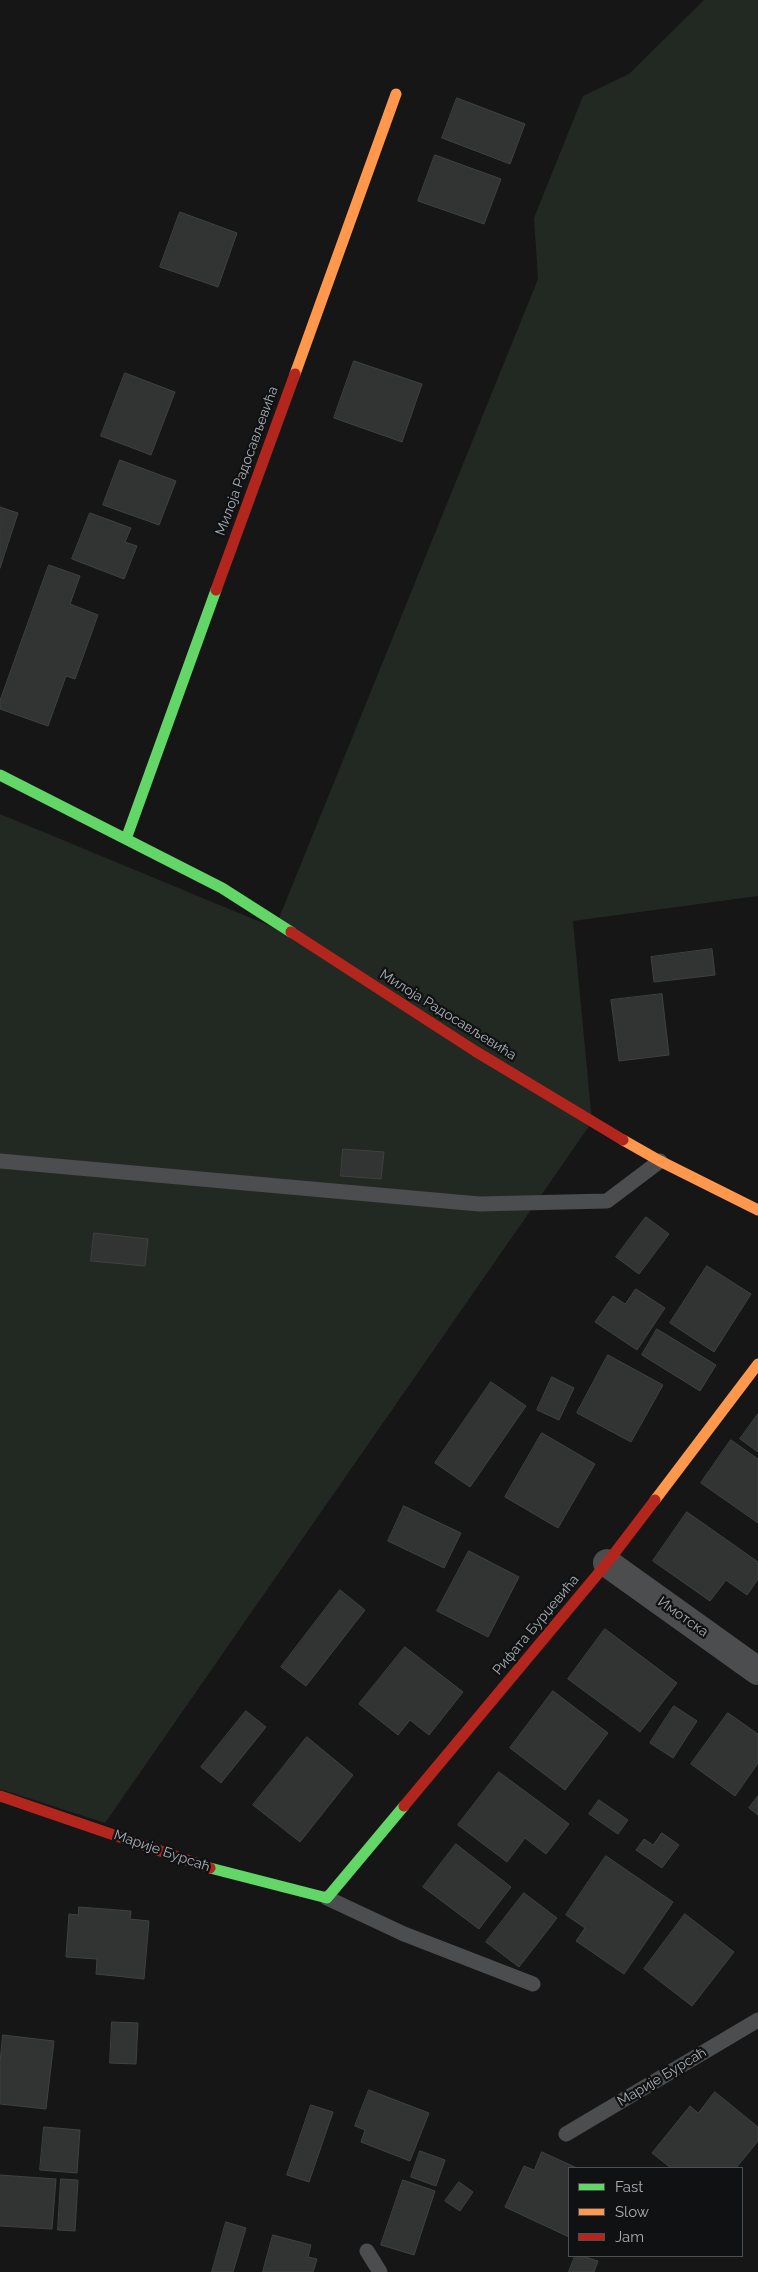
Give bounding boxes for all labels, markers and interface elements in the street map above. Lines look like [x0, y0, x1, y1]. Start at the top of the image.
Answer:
street label: Милоја Радосављевића [212, 384, 282, 538]
street label: Милоја Радосављевића [377, 966, 519, 1064]
street label: Рифата Бурџевића [489, 1572, 583, 1678]
street label: Имотска [654, 1593, 712, 1641]
street label: Марије Бурсаћ [112, 1827, 212, 1875]
street label: Марије Бурсаћ [615, 2044, 709, 2110]
legend [568, 2167, 743, 2257]
text: Fast [615, 2178, 643, 2196]
text: Slow [615, 2203, 649, 2221]
text: Jam [615, 2228, 644, 2246]

